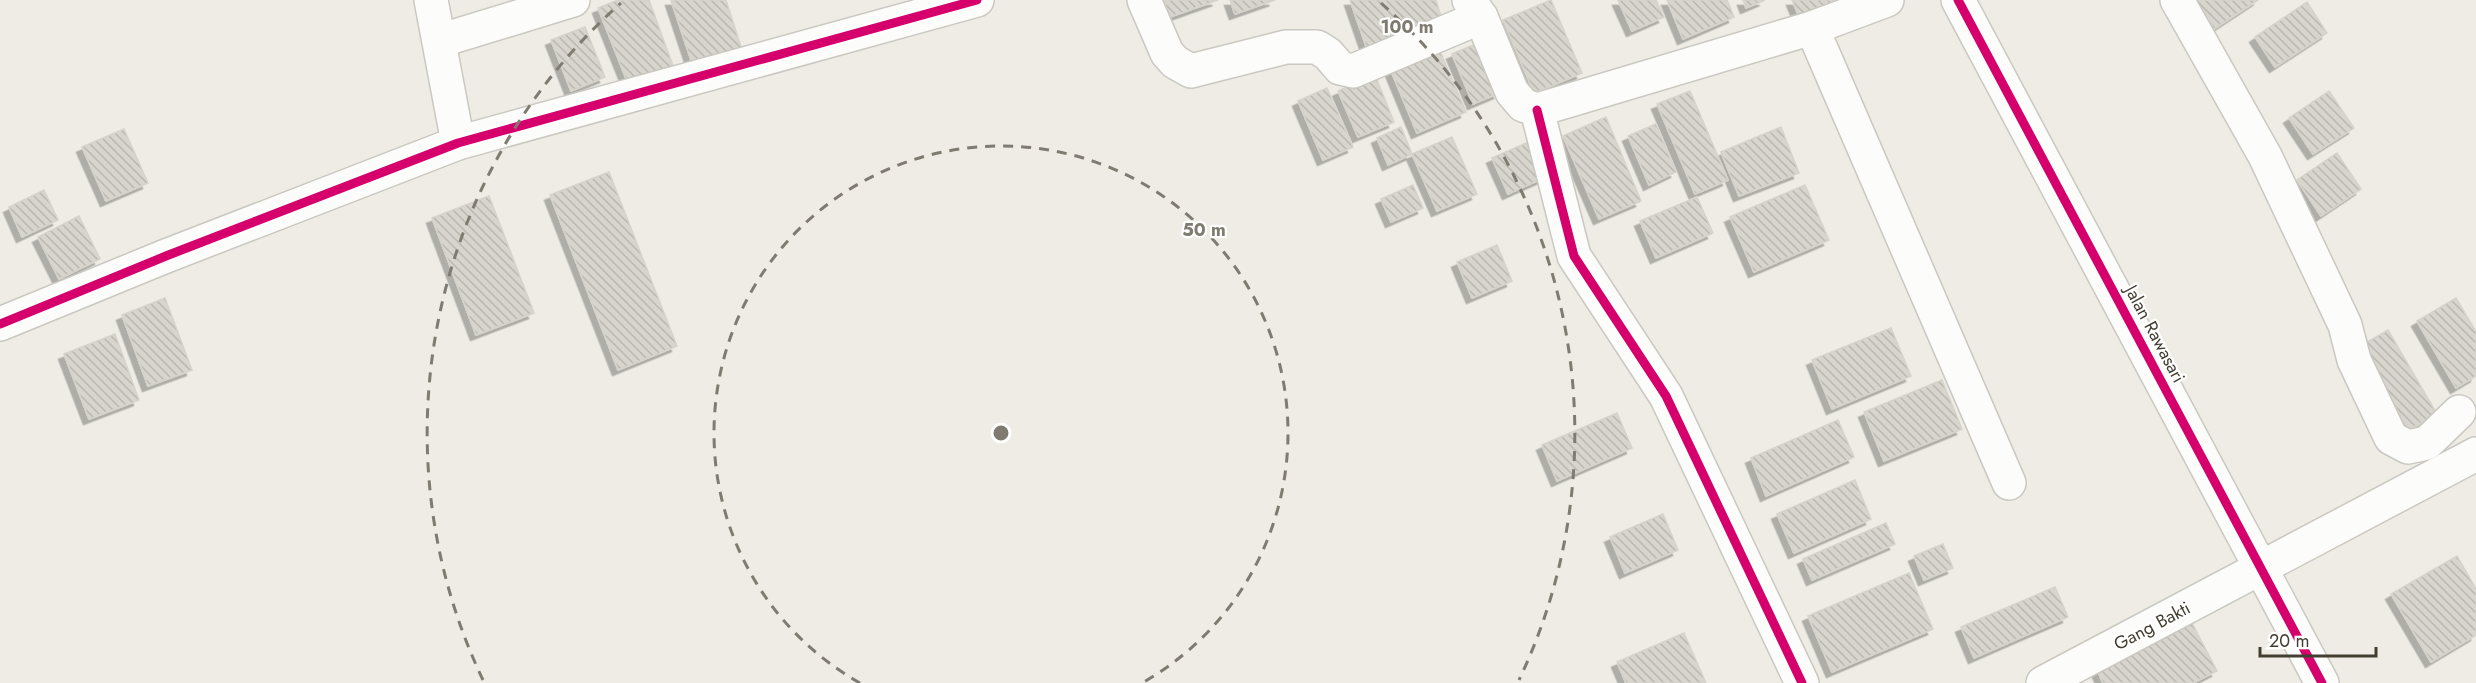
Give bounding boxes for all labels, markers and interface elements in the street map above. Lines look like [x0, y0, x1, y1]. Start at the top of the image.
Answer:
text: 100 m [1380, 14, 1434, 40]
text: 50 m [1182, 217, 1226, 243]
street label: Jalan Rawasari [2117, 279, 2192, 387]
centre of rings [991, 423, 1011, 443]
street label: Gang Bakti [2109, 595, 2195, 657]
scale bar [2260, 620, 2376, 658]
text: 20 m [2269, 628, 2309, 654]

